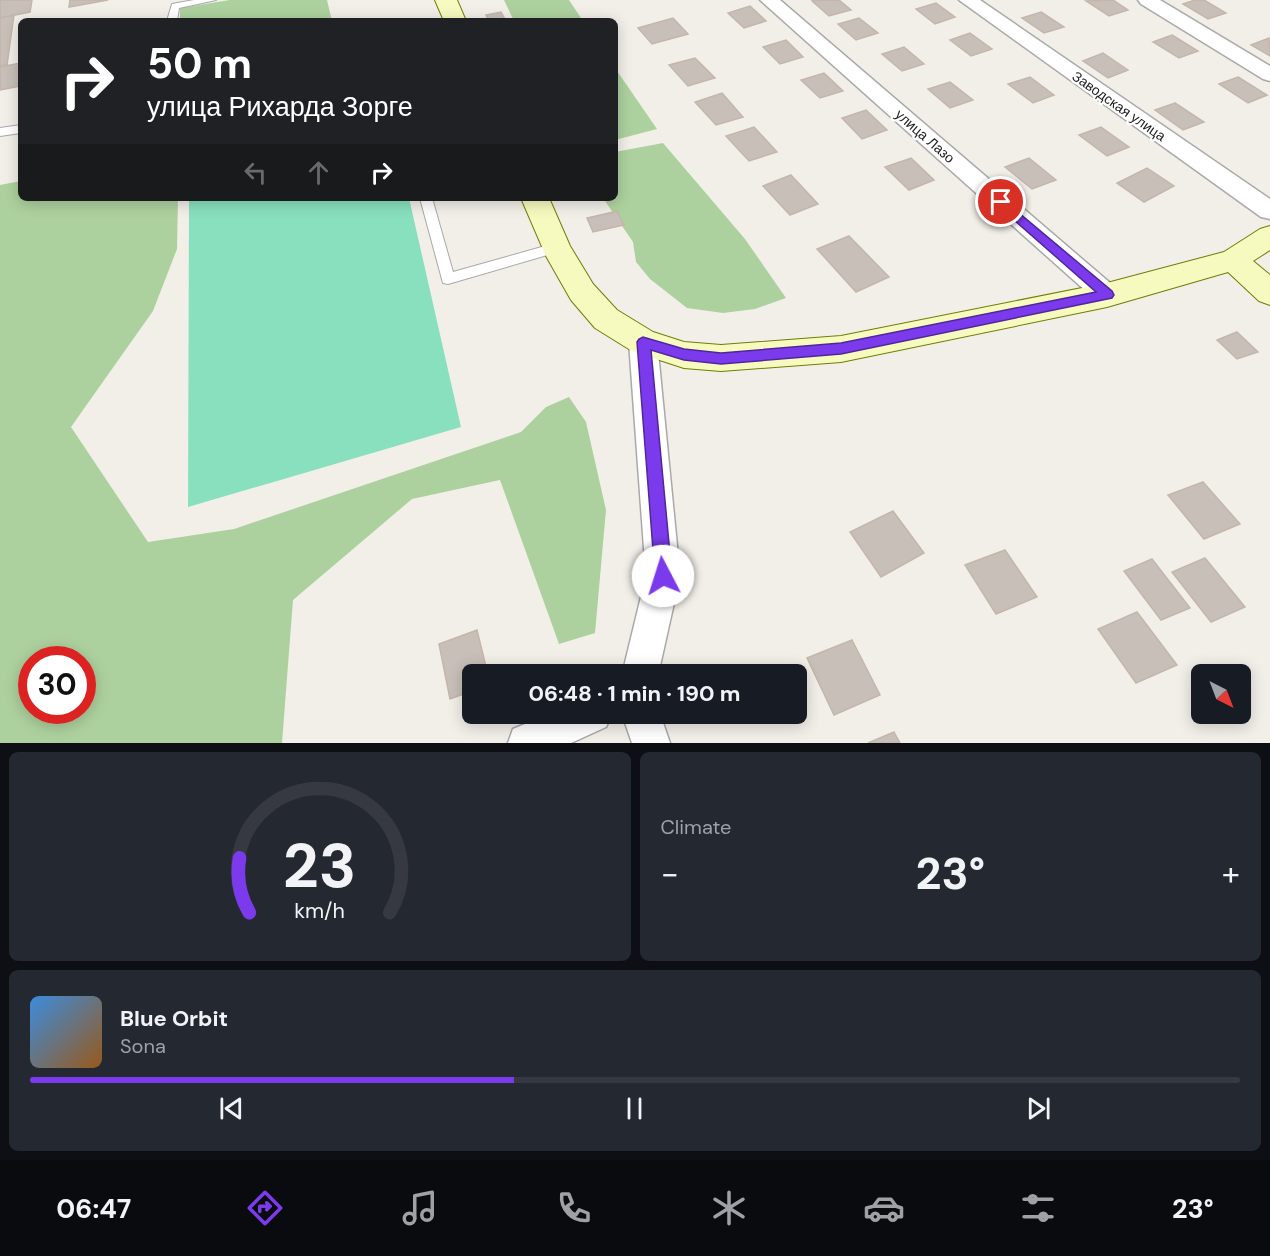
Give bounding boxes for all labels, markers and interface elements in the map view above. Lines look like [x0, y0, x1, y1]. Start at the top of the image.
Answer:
text: 50 m [147, 36, 252, 91]
icon: right [48, 42, 126, 120]
street label: Заводская улица [1069, 67, 1169, 145]
text: улица Рихарда Зорге [147, 89, 413, 124]
street label: улица Лазо [892, 105, 959, 167]
icon: left [239, 156, 272, 189]
icon: ahead [302, 156, 335, 189]
icon: right [365, 156, 398, 189]
pin [975, 176, 1026, 227]
icon: arrive [984, 185, 1017, 218]
position arrow [631, 544, 695, 608]
speed limit sign: 30 [18, 646, 96, 724]
north arrow [1191, 664, 1251, 724]
map controls [1191, 664, 1251, 724]
text: 06:48 · 1 min · 190 m [529, 679, 740, 708]
text: Climate [661, 814, 731, 840]
text: 23 [283, 825, 357, 906]
text: 23° [916, 844, 985, 903]
text: − [661, 852, 679, 895]
text: + [1222, 852, 1240, 895]
text: km/h [294, 898, 345, 926]
text: Blue Orbit [120, 1004, 228, 1033]
text: Sona [120, 1033, 166, 1059]
icon: previous [215, 1092, 248, 1125]
icon: pause [618, 1092, 651, 1125]
icon: next [1022, 1092, 1055, 1125]
icon: directions [244, 1187, 286, 1229]
icon: music [399, 1187, 441, 1229]
icon: phone [553, 1187, 595, 1229]
icon: climate [708, 1187, 750, 1229]
icon: car [863, 1187, 905, 1229]
icon: filters [1017, 1187, 1059, 1229]
text: 06:47 [56, 1191, 131, 1226]
text: 23° [1172, 1191, 1214, 1226]

